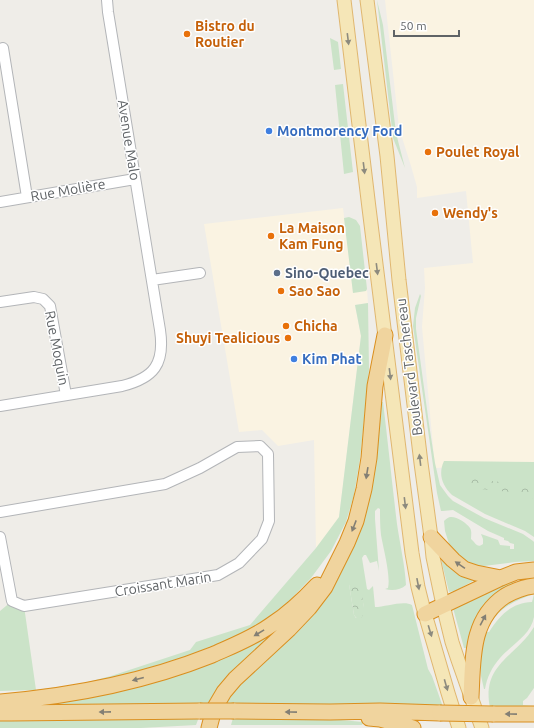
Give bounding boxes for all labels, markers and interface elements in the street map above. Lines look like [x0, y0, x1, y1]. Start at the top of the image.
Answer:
scale bar [394, 12, 459, 38]
place label: Bistro du Routier [195, 18, 255, 50]
text: 50 m [400, 19, 427, 32]
marker: Bistro du Routier [182, 29, 192, 39]
one-way arrow [345, 33, 351, 45]
street label: Avenue Malo [115, 98, 143, 182]
place label: Montmorency Ford [277, 123, 402, 139]
marker: Montmorency Ford [264, 126, 274, 136]
place label: Poulet Royal [436, 144, 519, 160]
marker: Poulet Royal [423, 147, 433, 157]
one-way arrow [361, 162, 367, 174]
street label: Rue Molière [29, 176, 107, 204]
place label: Wendy's [443, 205, 498, 221]
marker: Wendy's [430, 208, 440, 218]
place label: La Maison Kam Fung [279, 220, 345, 252]
marker: La Maison Kam Fung [266, 231, 276, 241]
one-way arrow [373, 263, 380, 275]
place label: Sino-Quebec [285, 265, 369, 281]
marker: Sino-Quebec [272, 268, 282, 278]
place label: Sao Sao [289, 283, 341, 299]
marker: Sao Sao [276, 286, 286, 296]
street label: Boulevard Taschereau [393, 297, 425, 437]
street label: Rue Moquin [42, 309, 72, 387]
place label: Chicha [294, 318, 338, 334]
marker: Chicha [281, 321, 291, 331]
place label: Shuyi Tealicious [176, 330, 280, 346]
marker: Shuyi Tealicious [283, 333, 293, 343]
place label: Kim Phat [302, 351, 361, 367]
marker: Kim Phat [289, 354, 299, 364]
one-way arrow [387, 368, 393, 380]
one-way arrow [417, 454, 423, 466]
one-way arrow [364, 467, 370, 480]
one-way arrow [402, 497, 409, 509]
one-way arrow [350, 521, 356, 533]
one-way arrow [455, 561, 465, 569]
street label: Croissant Marin [114, 568, 212, 600]
one-way arrow [415, 578, 421, 590]
one-way arrow [480, 614, 487, 626]
one-way arrow [427, 625, 433, 637]
one-way arrow [253, 629, 265, 636]
one-way arrow [132, 676, 144, 682]
one-way arrow [443, 679, 449, 691]
one-way arrow [98, 709, 111, 715]
one-way arrow [284, 709, 297, 715]
one-way arrow [504, 711, 517, 717]

